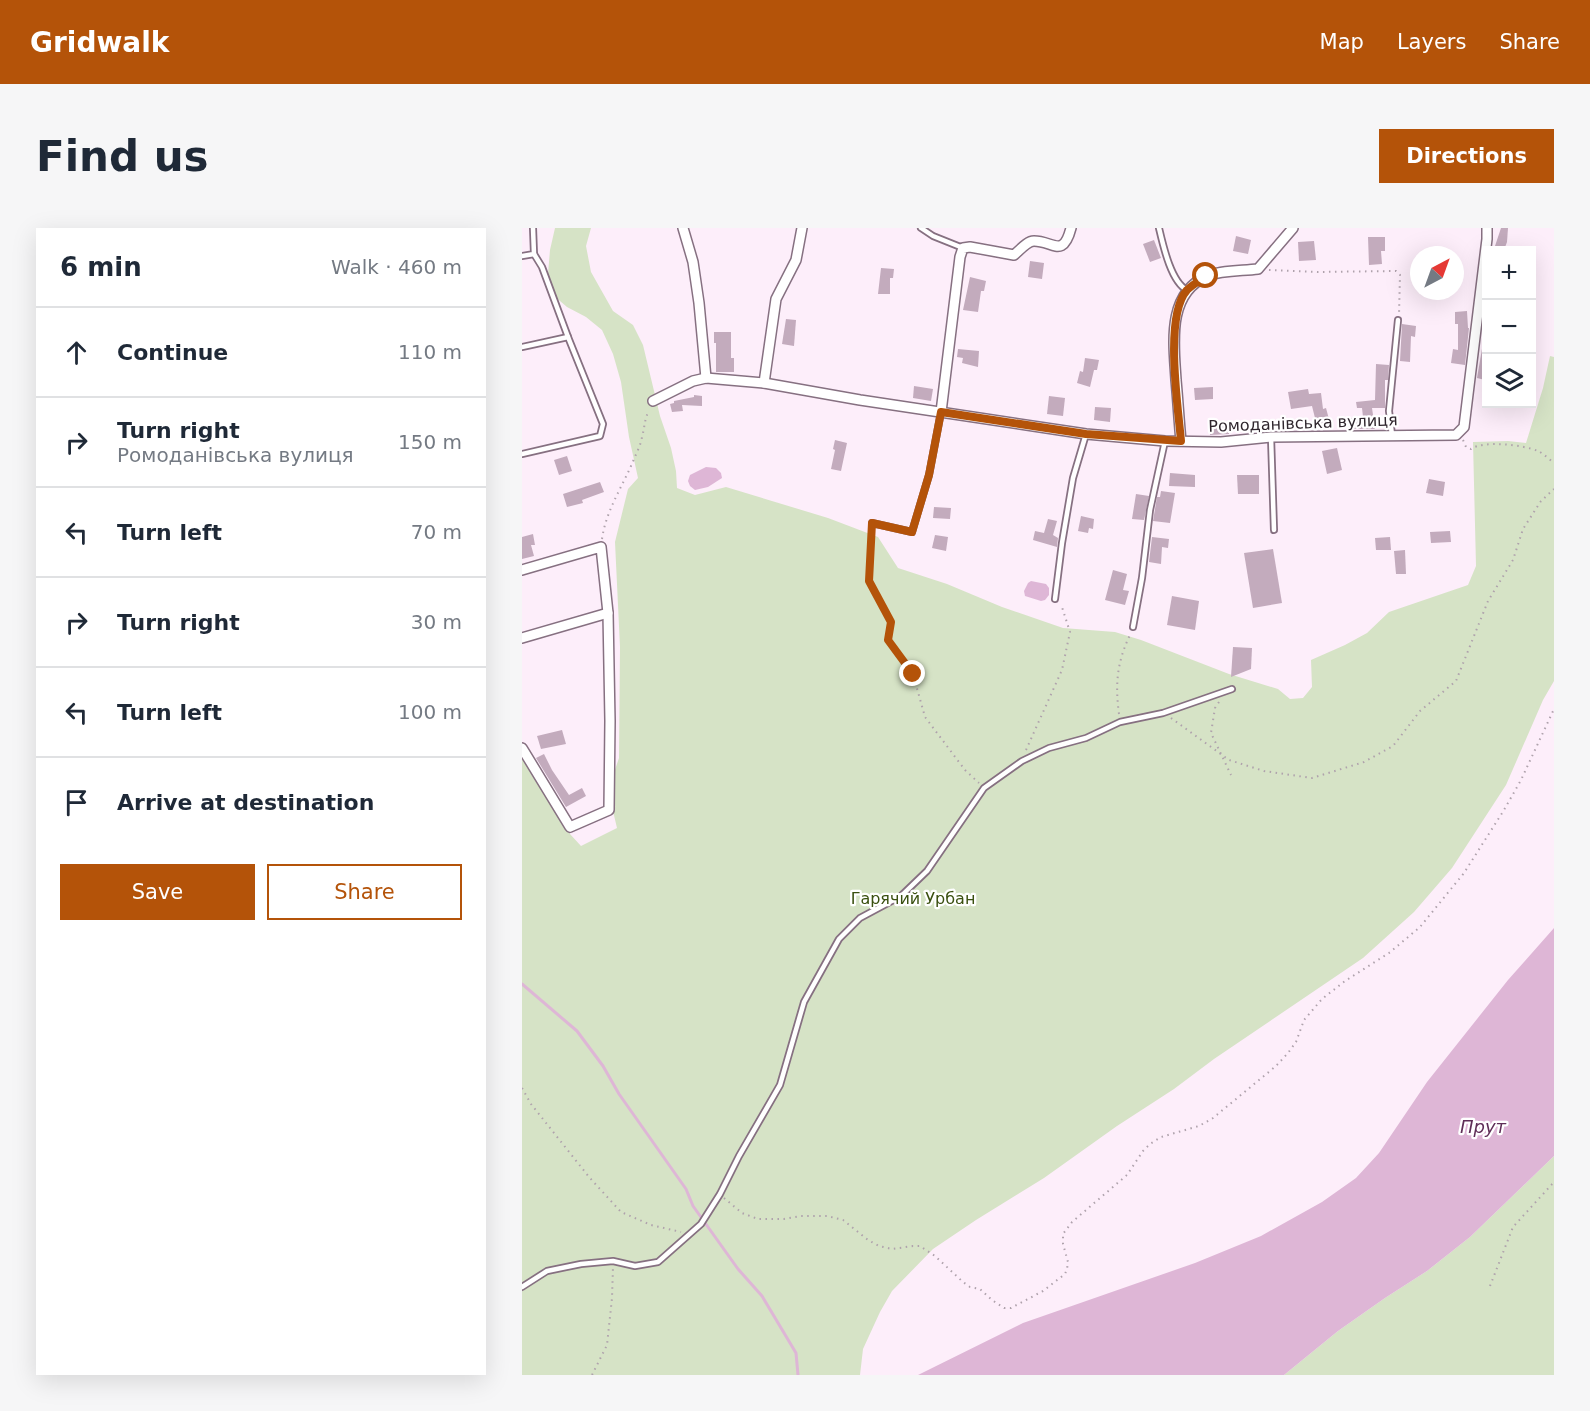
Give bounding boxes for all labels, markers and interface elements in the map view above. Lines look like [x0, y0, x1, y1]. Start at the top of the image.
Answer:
text: Gridwalk [30, 26, 169, 59]
text: Map [1320, 30, 1364, 54]
text: Layers [1397, 30, 1466, 54]
text: Share [1499, 30, 1560, 54]
button: Directions [1379, 129, 1554, 183]
text: Find us [36, 132, 209, 181]
north arrow [1410, 246, 1464, 300]
map controls [1482, 246, 1536, 408]
button: + [1482, 246, 1536, 300]
text: 6 min [60, 252, 142, 282]
text: Walk · 460 m [331, 255, 462, 279]
route start [1192, 262, 1218, 288]
button: − [1482, 300, 1536, 354]
icon: ahead [60, 336, 93, 369]
text: Continue [117, 340, 228, 365]
text: 110 m [398, 340, 462, 364]
button: layers [1482, 354, 1536, 408]
street label: Ромоданівська вулиця [1208, 410, 1398, 436]
text: Turn right [117, 418, 240, 443]
icon: right [60, 426, 93, 459]
text: 150 m [398, 430, 462, 454]
text: Ромоданівська вулиця [117, 443, 354, 467]
icon: left [60, 516, 93, 549]
text: Turn left [117, 520, 222, 545]
text: 70 m [411, 520, 462, 544]
icon: right [60, 606, 93, 639]
text: Turn right [117, 610, 240, 635]
text: 30 m [411, 610, 462, 634]
route end [899, 660, 925, 686]
icon: left [60, 696, 93, 729]
text: Turn left [117, 700, 222, 725]
text: 100 m [398, 700, 462, 724]
icon: arrive [60, 786, 93, 819]
text: Arrive at destination [117, 790, 374, 815]
button: Save [60, 864, 255, 920]
button: Share [267, 864, 462, 920]
park label: Гарячий Урбан [851, 889, 975, 908]
water label: Прут [1460, 1116, 1507, 1137]

